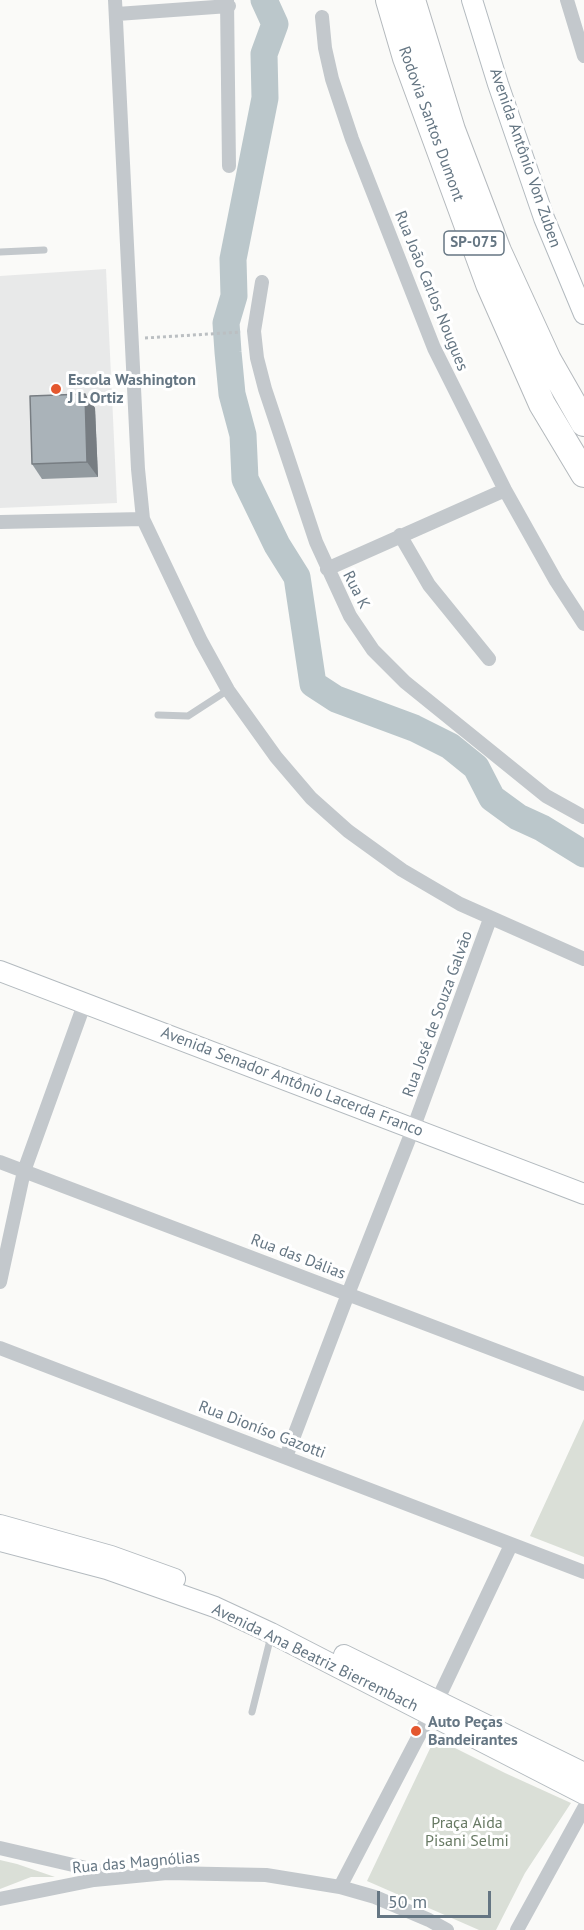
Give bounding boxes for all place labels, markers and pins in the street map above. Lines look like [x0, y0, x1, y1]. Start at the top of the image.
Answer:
place label: Escola Washington J L Ortiz [68, 370, 196, 408]
marker: Escola Washington J L Ortiz [49, 382, 63, 396]
place label: Auto Peças Bandeirantes [428, 1712, 518, 1750]
marker: Auto Peças Bandeirantes [409, 1724, 423, 1738]

